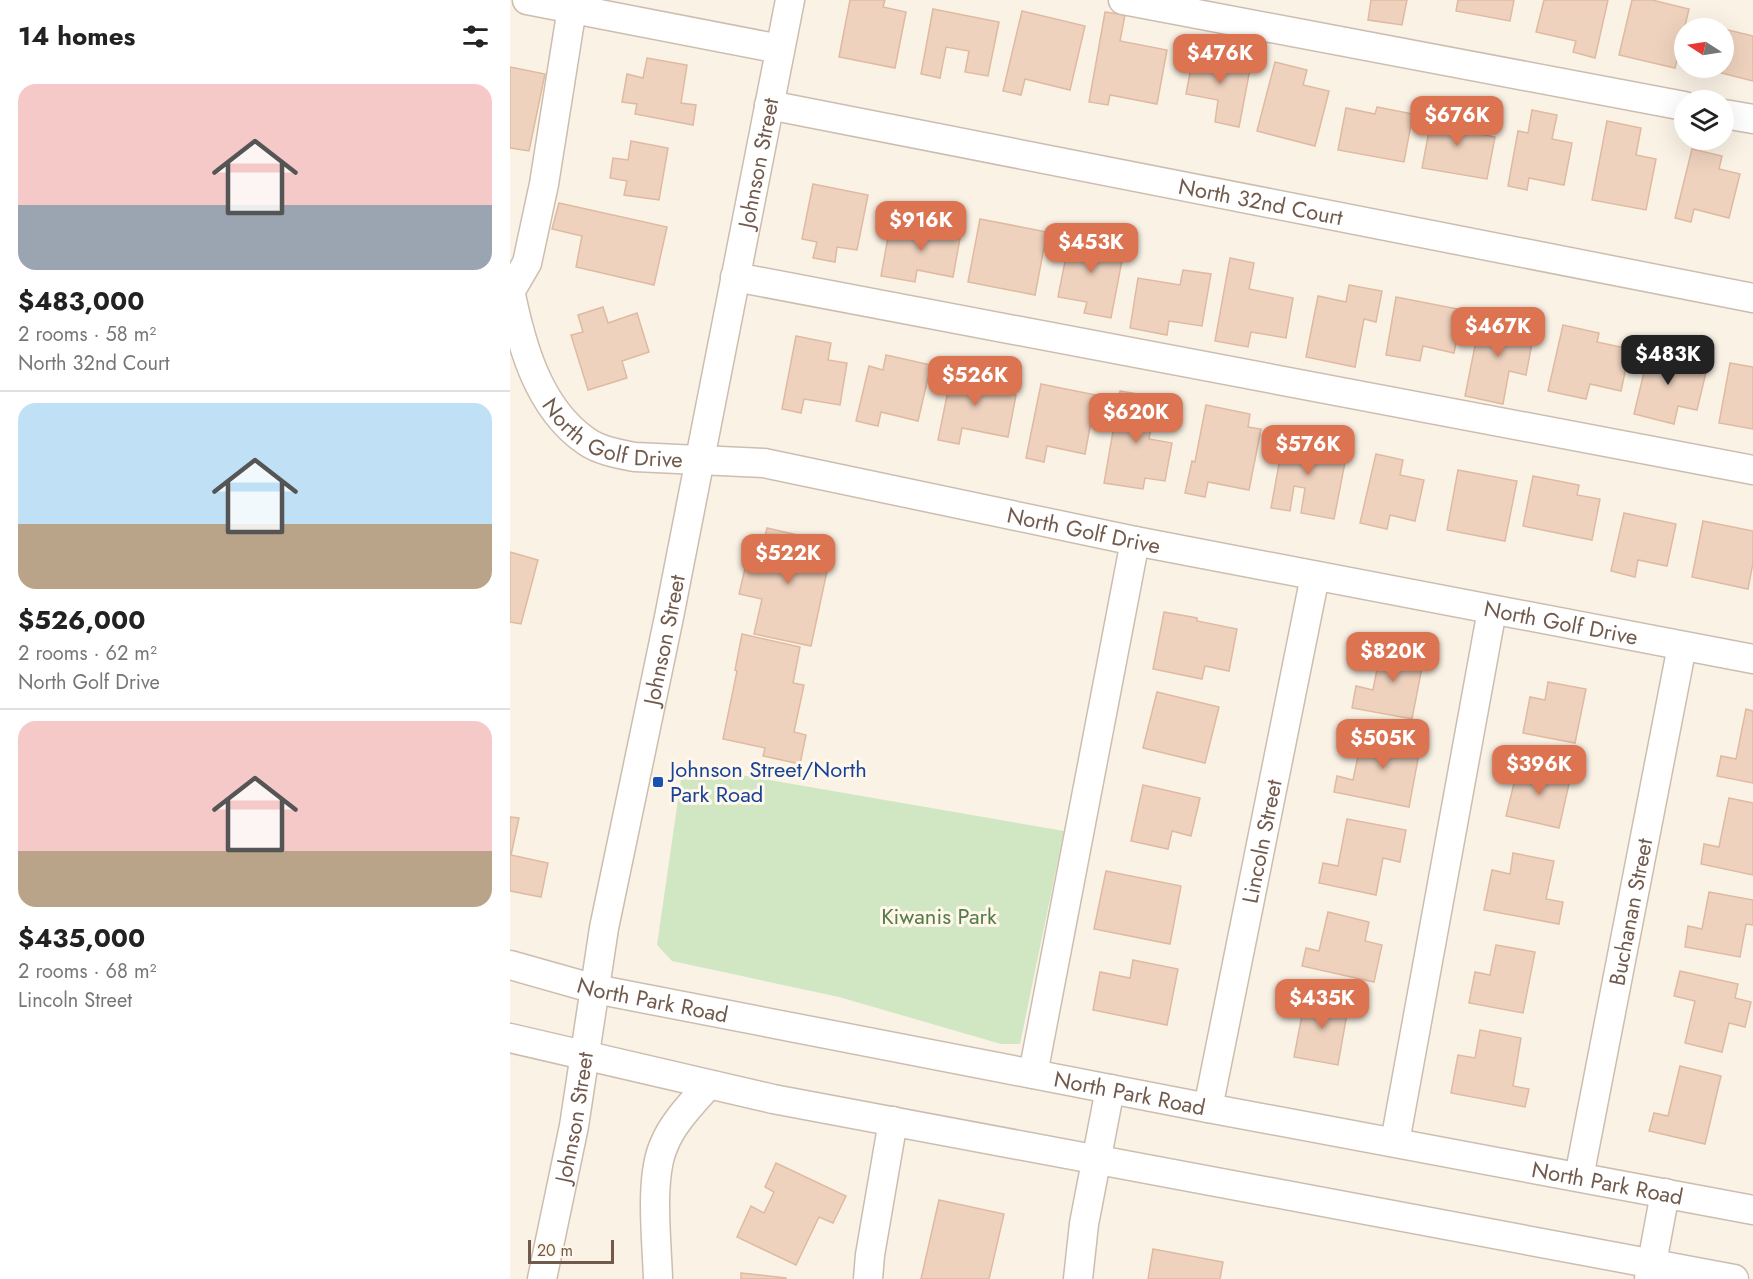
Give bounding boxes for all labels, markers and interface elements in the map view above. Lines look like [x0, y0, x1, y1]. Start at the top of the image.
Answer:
text: 14 homes [18, 17, 135, 55]
north arrow [1674, 18, 1734, 78]
map controls [1674, 18, 1734, 150]
icon: filters [459, 20, 492, 53]
pin: $476K [1178, 34, 1262, 85]
text: $476K [1187, 39, 1253, 68]
button: layers [1674, 90, 1734, 150]
street label: Johnson Street [729, 94, 787, 234]
pin: $676K [1415, 96, 1499, 147]
text: $676K [1424, 101, 1490, 130]
icon: home [201, 123, 309, 231]
street label: North 32nd Court [1176, 170, 1346, 233]
pin: $916K [879, 201, 963, 252]
text: $916K [889, 206, 953, 235]
pin: $453K [1049, 223, 1133, 274]
text: $453K [1058, 228, 1124, 257]
text: $483,000 [18, 282, 144, 320]
pin: $467K [1456, 307, 1540, 358]
text: $467K [1465, 312, 1531, 341]
text: 2 rooms · 58 m² [18, 320, 156, 349]
pin: $483K [1626, 335, 1710, 386]
text: $483K [1635, 340, 1701, 369]
text: North 32nd Court [18, 349, 170, 378]
pin: $526K [933, 356, 1017, 407]
text: $526K [942, 361, 1008, 390]
street label: North Golf Drive [535, 391, 684, 475]
pin: $620K [1094, 393, 1178, 444]
text: $620K [1103, 398, 1169, 427]
pin: $576K [1266, 425, 1350, 476]
text: $576K [1276, 430, 1340, 459]
icon: home [201, 442, 309, 550]
street label: North Golf Drive [1004, 498, 1163, 562]
pin: $522K [746, 534, 830, 585]
text: $522K [755, 539, 821, 568]
street label: Johnson Street [634, 571, 693, 711]
street label: North Golf Drive [1481, 592, 1641, 653]
text: $526,000 [18, 601, 145, 639]
pin: $820K [1351, 632, 1435, 683]
text: $820K [1360, 637, 1426, 666]
text: 2 rooms · 62 m² [18, 639, 157, 668]
text: North Golf Drive [18, 668, 160, 697]
pin: $505K [1341, 719, 1425, 770]
text: $505K [1350, 724, 1416, 753]
pin: $396K [1497, 745, 1581, 796]
text: $396K [1506, 750, 1572, 779]
place label: Johnson Street/North Park Road [667, 753, 867, 810]
icon: home [201, 760, 309, 868]
marker: Johnson Street/North Park Road [651, 775, 665, 789]
street label: Lincoln Street [1234, 776, 1290, 906]
street label: Buchanan Street [1600, 835, 1660, 988]
park label: Kiwanis Park [881, 900, 997, 932]
text: $435,000 [18, 919, 145, 957]
text: 2 rooms · 68 m² [18, 957, 156, 986]
street label: North Park Road [573, 969, 731, 1031]
pin: $435K [1280, 979, 1364, 1030]
text: $435K [1289, 984, 1355, 1013]
text: Lincoln Street [18, 986, 132, 1015]
street label: Johnson Street [546, 1049, 601, 1188]
street label: North Park Road [1051, 1062, 1208, 1123]
street label: North Park Road [1529, 1153, 1686, 1213]
scale bar [528, 1237, 614, 1264]
text: 20 m [537, 1239, 573, 1262]

